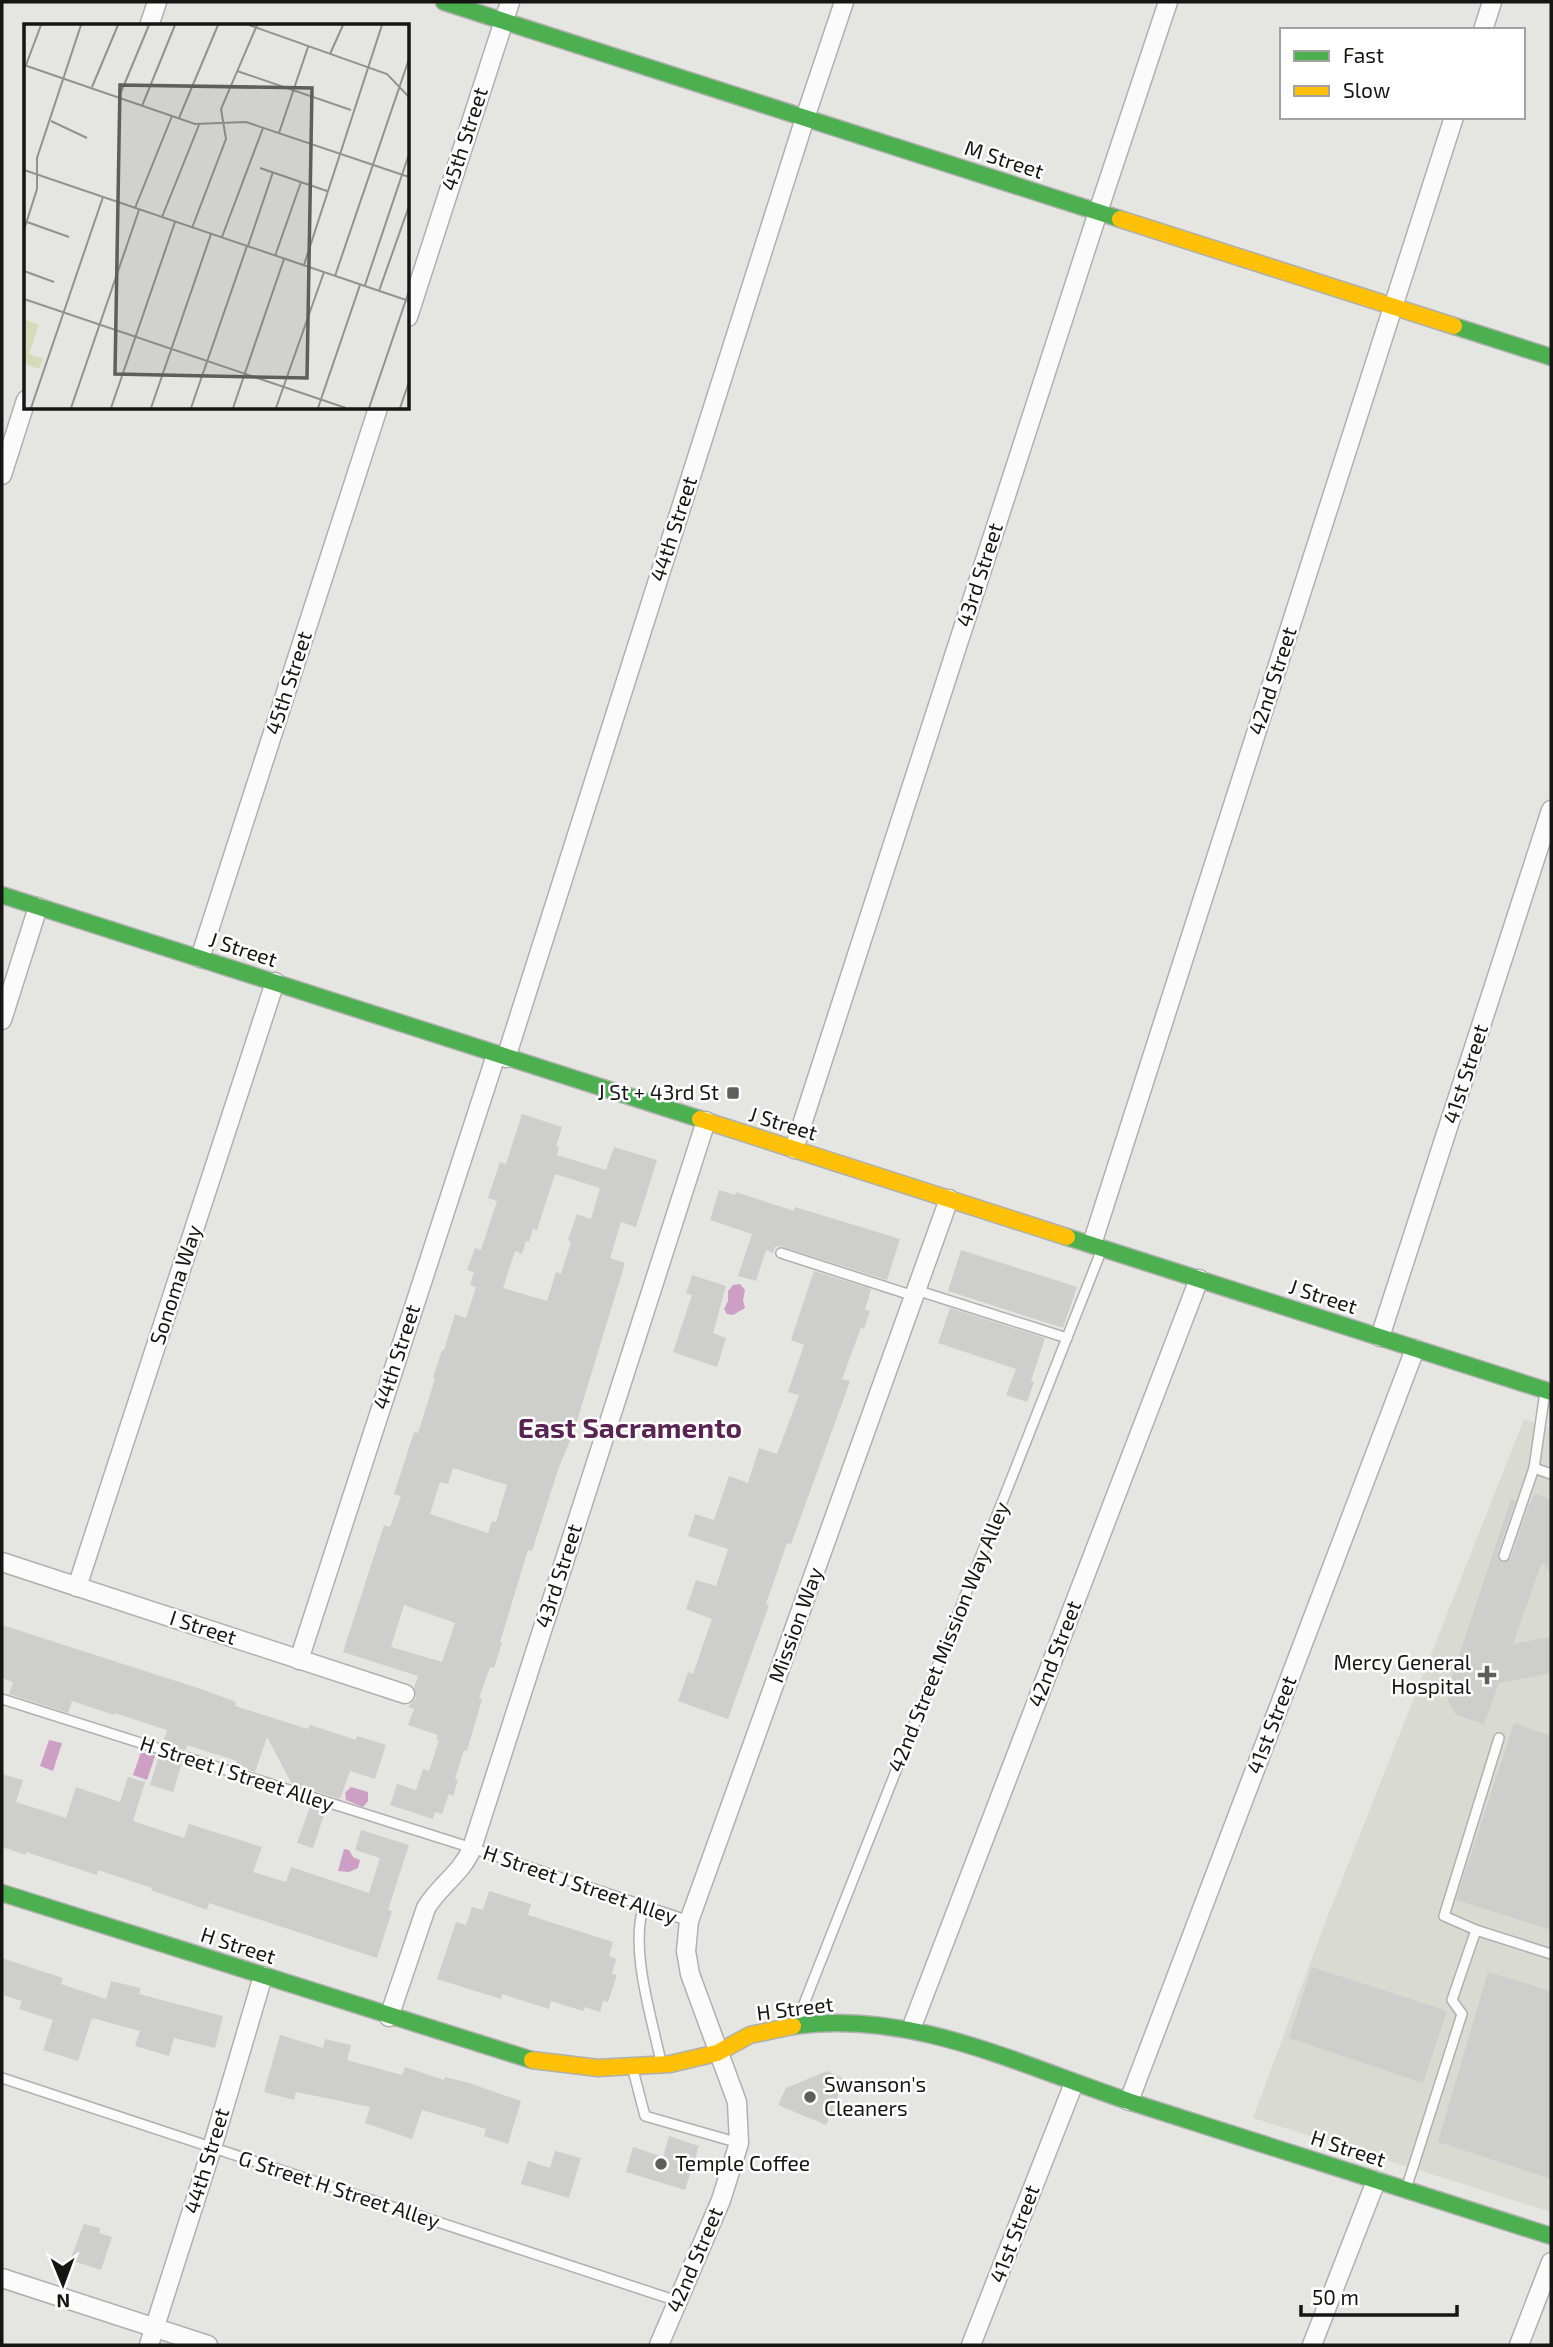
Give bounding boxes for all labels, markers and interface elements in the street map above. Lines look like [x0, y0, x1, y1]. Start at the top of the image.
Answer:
inset map [24, 24, 410, 410]
legend [1280, 28, 1525, 119]
text: Fast [1343, 42, 1384, 67]
text: Slow [1343, 77, 1390, 102]
street label: 45th Street [435, 84, 492, 193]
street label: M Street [962, 134, 1047, 183]
street label: 44th Street [644, 473, 701, 584]
street label: 43rd Street [950, 519, 1007, 630]
street label: 42nd Street [1242, 623, 1301, 738]
street label: 45th Street [259, 628, 316, 737]
street label: J Street [206, 926, 281, 971]
street label: 41st Street [1437, 1021, 1492, 1126]
place label: J St + 43rd St [597, 1079, 719, 1104]
marker: J St + 43rd St [725, 1085, 741, 1101]
street label: J Street [746, 1100, 821, 1145]
street label: Sonoma Way [143, 1221, 206, 1348]
street label: J Street [1286, 1273, 1361, 1318]
street label: 44th Street [367, 1301, 424, 1412]
district label: East Sacramento [518, 1410, 742, 1444]
street label: 42nd Street Mission Way Alley [882, 1498, 1013, 1775]
street label: 43rd Street [529, 1520, 586, 1631]
street label: Mission Way [762, 1563, 827, 1686]
street label: 42nd Street [1022, 1597, 1085, 1710]
street label: I Street [167, 1604, 240, 1649]
place label: Mercy General Hospital [1333, 1649, 1472, 1698]
marker: Mercy General Hospital [1477, 1665, 1497, 1685]
street label: 41st Street [1240, 1672, 1301, 1777]
street label: H Street I Street Alley [137, 1729, 338, 1816]
street label: H Street J Street Alley [480, 1839, 681, 1929]
street label: H Street [198, 1921, 279, 1968]
street label: H Street [755, 1990, 835, 2025]
place label: Swanson's Cleaners [824, 2071, 926, 2120]
marker: Swanson's Cleaners [802, 2089, 818, 2105]
street label: 44th Street [178, 2105, 233, 2216]
street label: H Street [1308, 2124, 1389, 2171]
street label: G Street H Street Alley [236, 2144, 443, 2233]
place label: Temple Coffee [675, 2150, 810, 2175]
marker: Temple Coffee [653, 2156, 669, 2172]
street label: 41st Street [983, 2181, 1044, 2286]
street label: 42nd Street [660, 2203, 727, 2316]
north arrow [28, 2249, 98, 2319]
scale bar [1301, 2274, 1457, 2318]
text: 50 m [1312, 2284, 1359, 2309]
text: N [56, 2290, 70, 2313]

